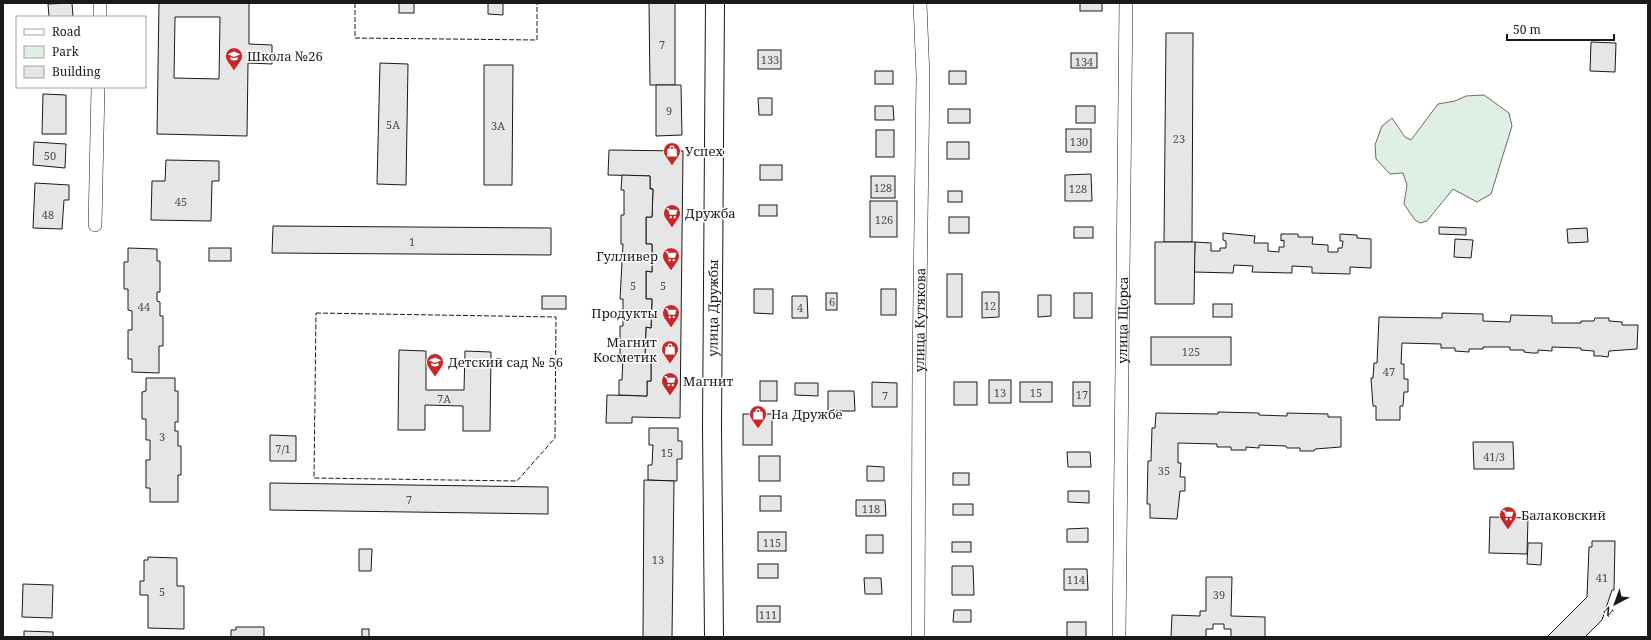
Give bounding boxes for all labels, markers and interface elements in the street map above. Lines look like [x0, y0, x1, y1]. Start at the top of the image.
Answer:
legend [16, 16, 146, 88]
scale bar [1507, 16, 1614, 42]
text: 50 m [1513, 21, 1541, 38]
text: Road [52, 23, 82, 40]
house number: 7 [659, 37, 665, 52]
text: Park [52, 43, 80, 60]
school or university icon: Школа №26 [224, 46, 244, 71]
place label: Школа №26 [247, 47, 323, 65]
house number: 133 [761, 52, 779, 67]
house number: 134 [1075, 54, 1093, 69]
text: Building [52, 63, 101, 80]
house number: 9 [666, 103, 672, 118]
house number: 5А [386, 117, 400, 132]
house number: 3А [491, 118, 505, 133]
house number: 23 [1173, 131, 1185, 146]
house number: 130 [1070, 134, 1088, 149]
shop icon: Успех [662, 141, 682, 166]
place label: Успех [685, 142, 723, 160]
house number: 50 [44, 148, 56, 163]
house number: 128 [874, 180, 892, 195]
house number: 128 [1069, 181, 1087, 196]
house number: 45 [175, 194, 187, 209]
supermarket icon: Дружба [662, 203, 682, 228]
place label: Дружба [685, 204, 736, 222]
house number: 48 [42, 207, 54, 222]
house number: 126 [875, 212, 893, 227]
house number: 1 [409, 234, 415, 249]
supermarket icon: Гулливер [661, 246, 681, 271]
place label: Гулливер [596, 247, 658, 265]
street label: улица Дружбы [703, 259, 722, 357]
street label: улица Кутякова [910, 268, 929, 372]
street label: улица Щорса [1113, 276, 1132, 364]
house number: 5 [630, 278, 636, 293]
house number: 5 [660, 278, 666, 293]
house number: 6 [829, 294, 835, 309]
house number: 12 [984, 298, 996, 313]
house number: 44 [138, 299, 150, 314]
house number: 4 [797, 300, 803, 315]
supermarket icon: Продукты [661, 303, 681, 328]
place label: Продукты [591, 304, 658, 322]
place label: Магнит Косметик [593, 333, 657, 366]
shop icon: Магнит Косметик [660, 339, 680, 364]
house number: 125 [1182, 344, 1200, 359]
school or university icon: Детский сад № 56 [425, 352, 445, 377]
place label: Детский сад № 56 [448, 353, 563, 371]
house number: 47 [1383, 364, 1395, 379]
supermarket icon: Магнит [660, 371, 680, 396]
place label: Магнит [683, 372, 733, 390]
house number: 13 [994, 385, 1006, 400]
house number: 15 [1030, 385, 1042, 400]
house number: 17 [1076, 387, 1088, 402]
house number: 7 [882, 388, 888, 403]
house number: 7А [437, 391, 451, 406]
shop icon: На Дружбе [748, 404, 768, 429]
place label: На Дружбе [771, 405, 842, 423]
house number: 3 [159, 429, 165, 444]
house number: 7/1 [275, 441, 291, 456]
house number: 15 [661, 445, 673, 460]
house number: 41/3 [1483, 449, 1505, 464]
house number: 35 [1158, 463, 1170, 478]
house number: 7 [406, 492, 412, 507]
house number: 118 [862, 501, 880, 516]
supermarket icon: Балаковский [1498, 505, 1518, 530]
place label: Балаковский [1521, 506, 1606, 524]
house number: 115 [763, 535, 781, 550]
house number: 13 [652, 552, 664, 567]
house number: 41 [1596, 570, 1608, 585]
house number: 114 [1067, 572, 1085, 587]
house number: 5 [159, 584, 165, 599]
north arrow [1595, 584, 1635, 624]
house number: 39 [1213, 587, 1225, 602]
text: N [1600, 603, 1616, 620]
house number: 111 [759, 607, 777, 622]

